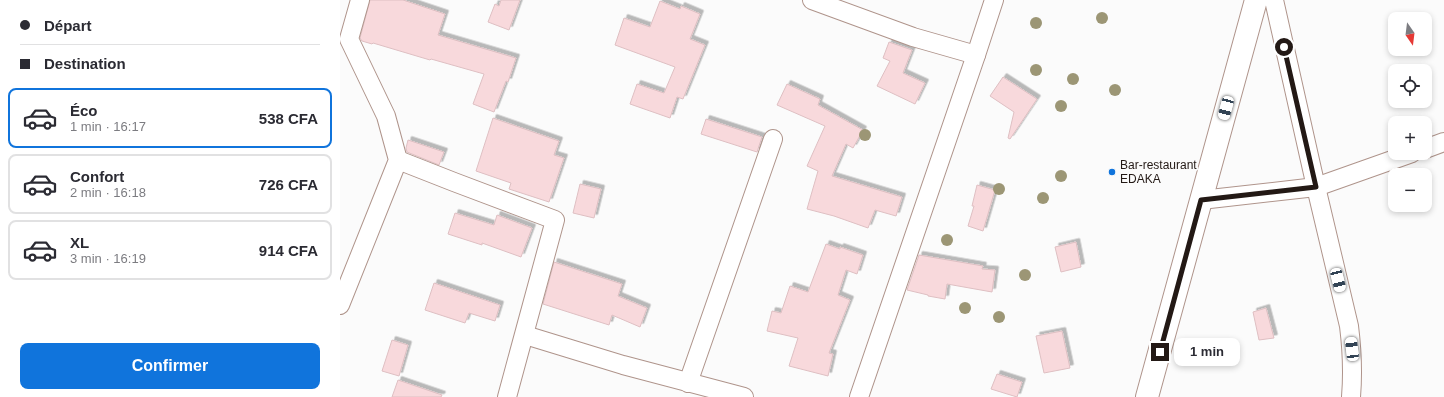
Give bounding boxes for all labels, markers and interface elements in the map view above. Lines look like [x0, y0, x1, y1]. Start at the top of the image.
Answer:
north arrow [1388, 12, 1432, 56]
map controls [1388, 12, 1432, 212]
text: Départ [44, 17, 92, 34]
route start [1275, 38, 1293, 56]
text: Destination [44, 55, 126, 72]
button: locate [1388, 64, 1432, 108]
car [1217, 95, 1235, 121]
icon: car [22, 100, 58, 136]
text: Éco [70, 102, 98, 119]
text: 538 CFA [259, 110, 318, 127]
button: + [1388, 116, 1432, 160]
text: 1 min · 16:17 [70, 119, 146, 134]
place label: Bar-restaurant EDAKA [1120, 158, 1197, 186]
icon: car [22, 166, 58, 202]
marker: Bar-restaurant EDAKA [1107, 167, 1117, 177]
text: Confort [70, 168, 124, 185]
button: − [1388, 168, 1432, 212]
text: 726 CFA [259, 176, 318, 193]
text: 2 min · 16:18 [70, 185, 146, 200]
icon: car [22, 232, 58, 268]
text: XL [70, 234, 89, 251]
text: 914 CFA [259, 242, 318, 259]
text: 3 min · 16:19 [70, 251, 146, 266]
car [1329, 267, 1347, 293]
car [1345, 336, 1359, 362]
callout: 1 min [1174, 338, 1240, 366]
button: Confirmer [20, 343, 320, 389]
route end [1151, 343, 1169, 361]
text: 1 min [1190, 344, 1224, 359]

